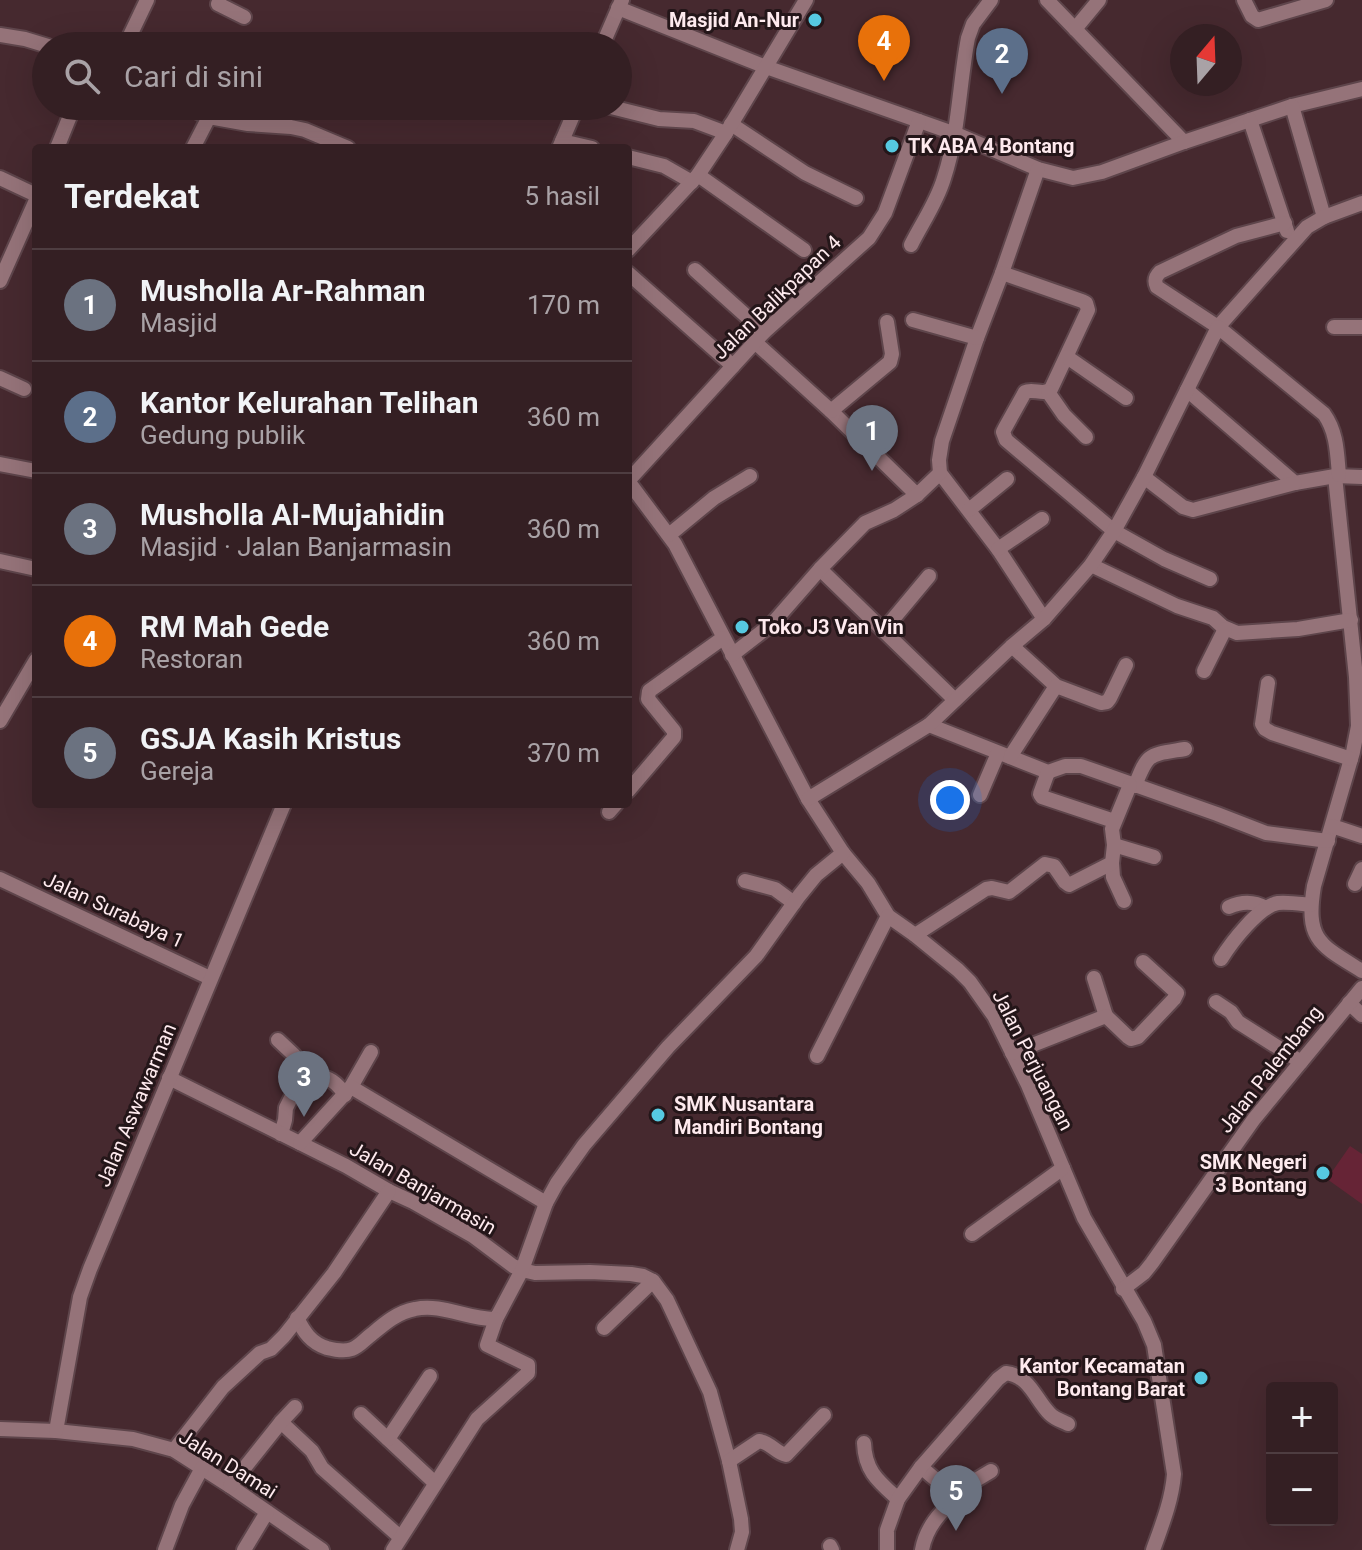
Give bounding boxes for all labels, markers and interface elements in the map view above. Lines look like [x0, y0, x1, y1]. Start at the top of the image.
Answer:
place label: Masjid An-Nur [669, 8, 800, 32]
marker: Masjid An-Nur [806, 11, 824, 29]
pin: 4 [858, 15, 910, 81]
north arrow [1170, 24, 1242, 96]
pin: 2 [976, 28, 1028, 94]
search box [32, 32, 632, 120]
icon: search [60, 54, 104, 98]
text: Cari di sini [124, 59, 263, 94]
place label: TK ABA 4 Bontang [908, 134, 1075, 158]
marker: TK ABA 4 Bontang [883, 137, 901, 155]
text: Terdekat [64, 176, 199, 216]
text: 5 hasil [524, 181, 600, 211]
street label: Jalan Balikpapan 4 [708, 230, 846, 364]
text: Musholla Ar-Rahman [140, 273, 426, 308]
text: 1 [83, 290, 97, 320]
text: 170 m [527, 290, 600, 320]
text: Masjid [140, 308, 217, 338]
text: Kantor Kelurahan Telihan [140, 385, 479, 420]
text: 2 [83, 402, 97, 432]
text: 360 m [527, 402, 600, 432]
pin: 1 [846, 405, 898, 471]
text: Gedung publik [140, 420, 305, 450]
text: Musholla Al-Mujahidin [140, 497, 445, 532]
text: 3 [83, 514, 97, 544]
text: 360 m [527, 514, 600, 544]
text: Masjid · Jalan Banjarmasin [140, 532, 452, 562]
text: RM Mah Gede [140, 609, 329, 644]
place label: Toko J3 Van Vin [758, 615, 904, 639]
marker: Toko J3 Van Vin [733, 618, 751, 636]
text: 4 [83, 626, 97, 656]
text: 360 m [527, 626, 600, 656]
text: Restoran [140, 644, 243, 674]
text: GSJA Kasih Kristus [140, 721, 401, 756]
text: 5 [83, 738, 97, 768]
text: 370 m [527, 738, 600, 768]
text: Gereja [140, 756, 214, 786]
your location [930, 780, 970, 820]
street label: Jalan Surabaya 1 [40, 867, 188, 953]
street label: Jalan Perjuangan [987, 986, 1079, 1134]
street label: Jalan Palembang [1213, 1001, 1327, 1137]
street label: Jalan Aswawarman [91, 1020, 181, 1190]
pin: 3 [278, 1051, 330, 1117]
place label: SMK Nusantara Mandiri Bontang [674, 1092, 823, 1139]
marker: SMK Nusantara Mandiri Bontang [649, 1106, 667, 1124]
street label: Jalan Banjarmasin [345, 1136, 501, 1240]
place label: SMK Negeri 3 Bontang [1200, 1150, 1307, 1197]
marker: SMK Negeri 3 Bontang [1314, 1164, 1332, 1182]
place label: Kantor Kecamatan Bontang Barat [1019, 1354, 1185, 1401]
marker: Kantor Kecamatan Bontang Barat [1192, 1369, 1210, 1387]
map controls [1266, 1382, 1338, 1526]
button: + [1266, 1382, 1338, 1454]
street label: Jalan Damai [175, 1424, 281, 1504]
button: − [1266, 1454, 1338, 1526]
pin: 5 [930, 1465, 982, 1531]

